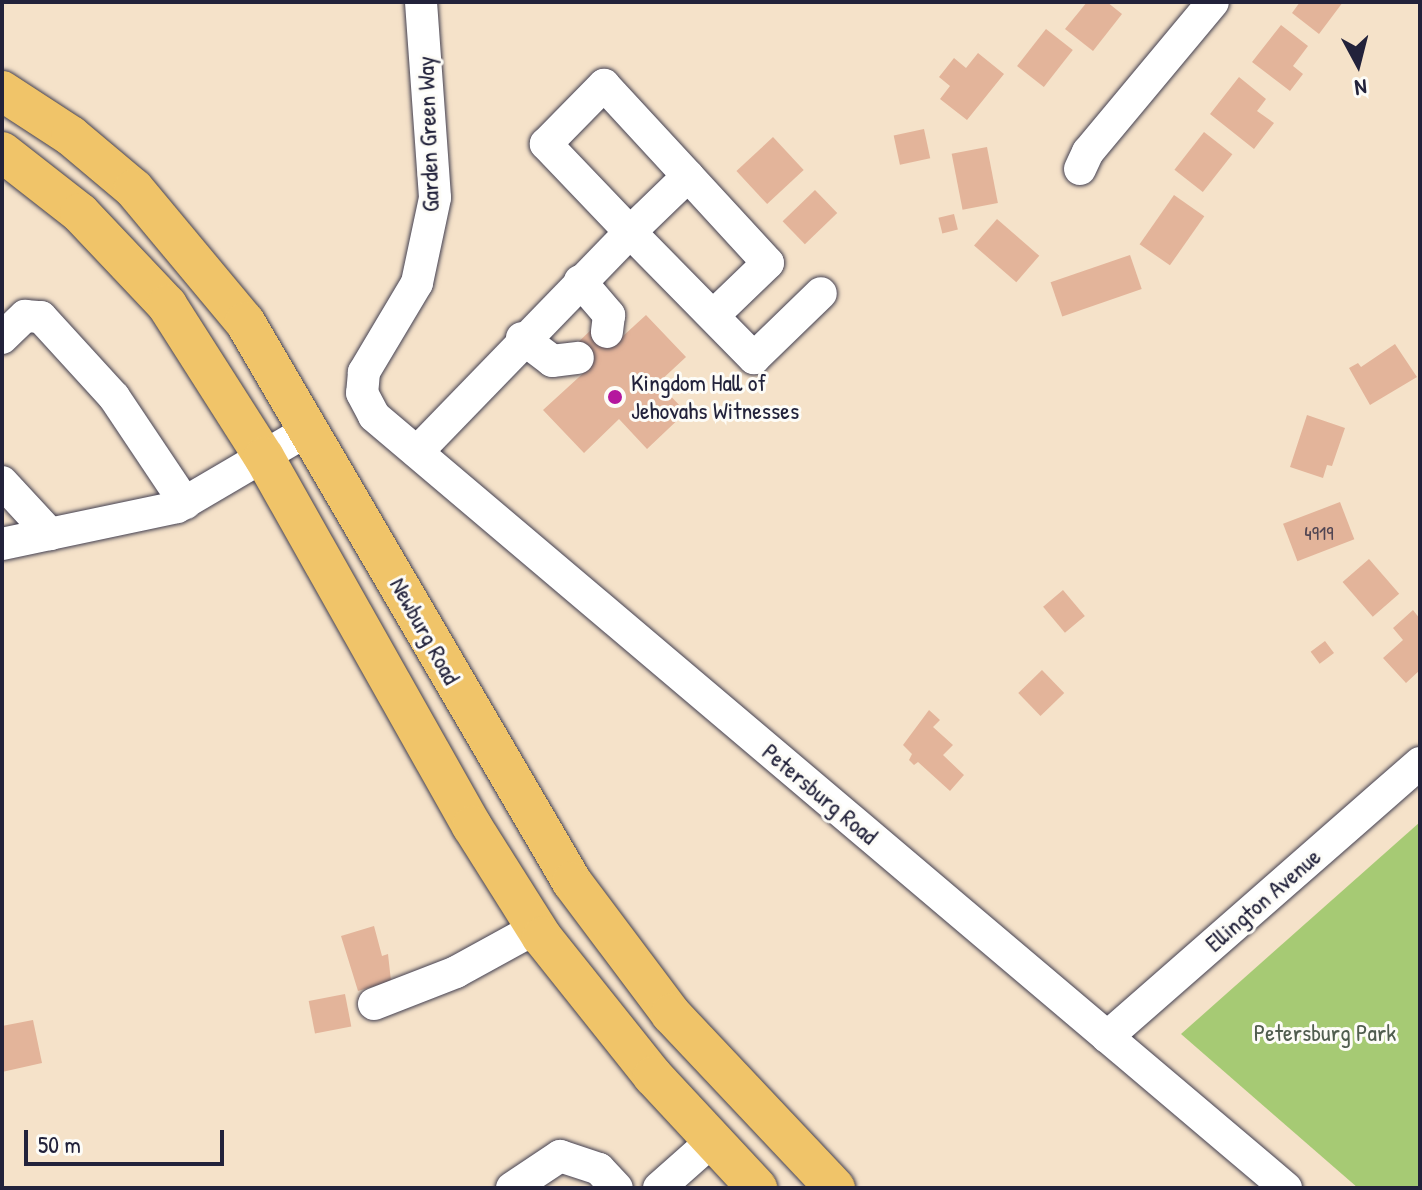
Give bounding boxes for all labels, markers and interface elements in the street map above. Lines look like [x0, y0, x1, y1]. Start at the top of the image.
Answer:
north arrow [1318, 24, 1398, 104]
street label: Garden Green Way [411, 56, 445, 212]
text: N [1353, 72, 1369, 103]
place label: Kingdom Hall of Jehovahs Witnesses [631, 369, 799, 425]
marker: Kingdom Hall of Jehovahs Witnesses [606, 388, 624, 406]
house number: 4919 [1304, 520, 1334, 544]
street label: Newburg Road [384, 573, 466, 689]
street label: Petersburg Road [756, 737, 884, 851]
street label: Ellington Avenue [1200, 842, 1326, 958]
park label: Petersburg Park [1254, 1019, 1396, 1047]
scale bar [28, 1114, 228, 1164]
text: 50 m [38, 1128, 81, 1160]

